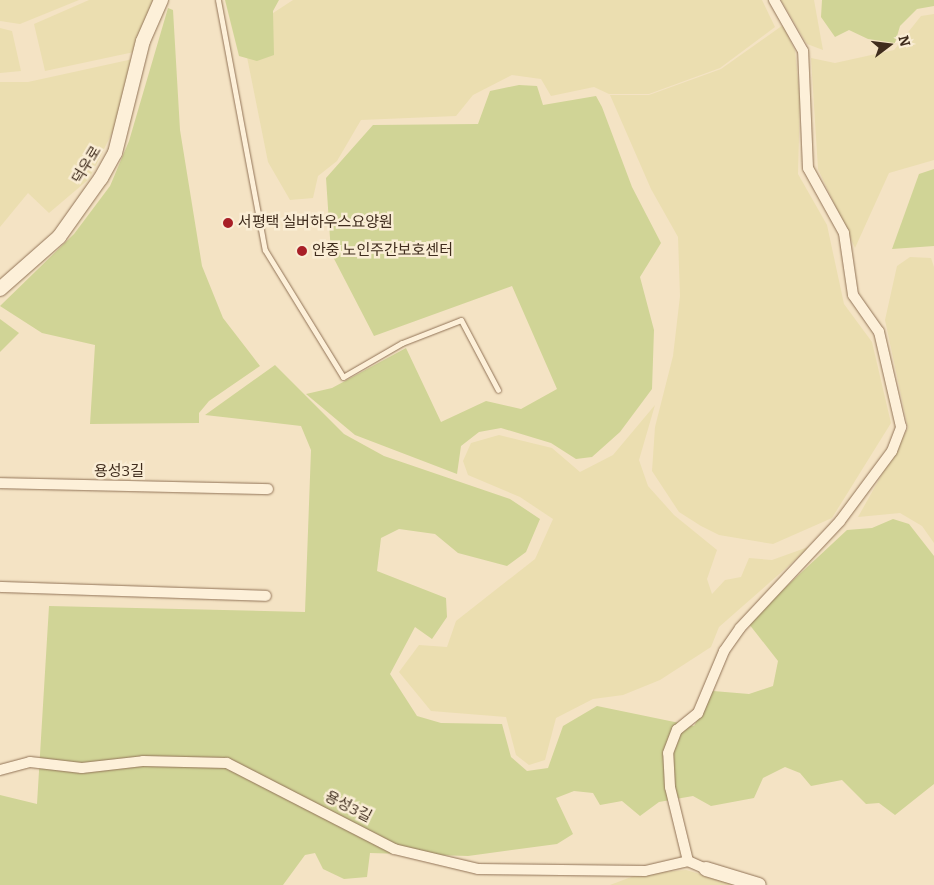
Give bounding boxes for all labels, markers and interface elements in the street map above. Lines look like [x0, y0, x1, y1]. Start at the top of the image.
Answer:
north arrow [864, 20, 914, 70]
text: N [894, 34, 914, 48]
street label: 덕우로 [69, 143, 105, 187]
place label: 서평택 실버하우스요양원 [238, 214, 393, 232]
marker: 서평택 실버하우스요양원 [222, 217, 234, 229]
place label: 안중 노인주간보호센터 [312, 242, 453, 260]
marker: 안중 노인주간보호센터 [296, 245, 308, 257]
street label: 용성3길 [94, 463, 144, 481]
street label: 용성3길 [322, 788, 374, 826]

